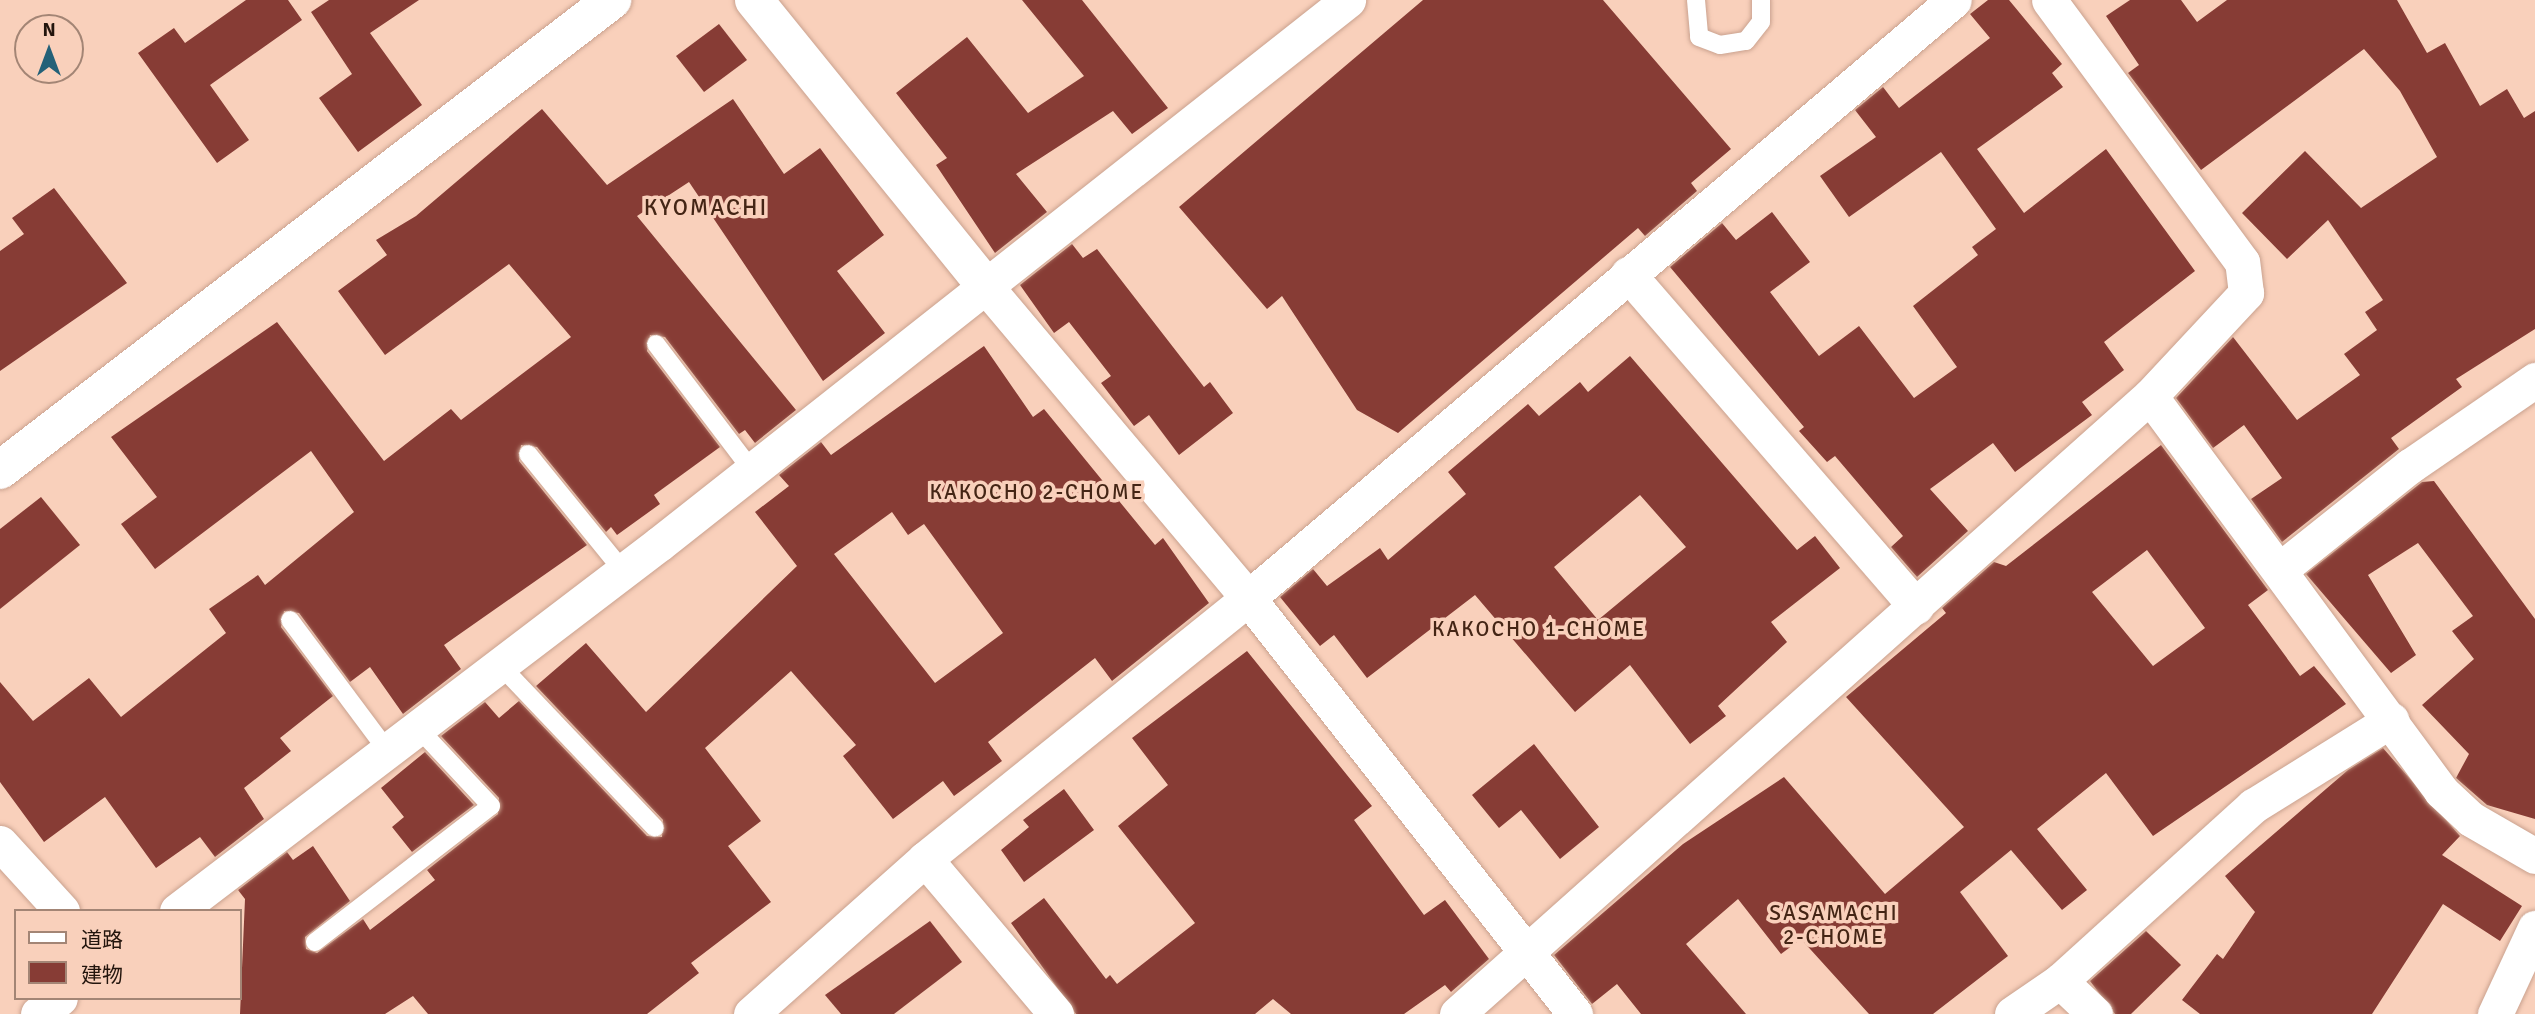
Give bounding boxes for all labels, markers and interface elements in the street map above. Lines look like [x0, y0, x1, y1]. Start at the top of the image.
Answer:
north arrow [14, 14, 84, 84]
text: N [42, 18, 56, 42]
district label: KYOMACHI [645, 194, 767, 222]
district label: KAKOCHO 2-CHOME [931, 479, 1143, 505]
district label: KAKOCHO 1-CHOME [1434, 616, 1644, 642]
district label: SASAMACHI 2-CHOME [1770, 900, 1898, 950]
legend [14, 909, 242, 1000]
text: 道路 [81, 927, 123, 953]
text: 建物 [81, 962, 123, 988]

